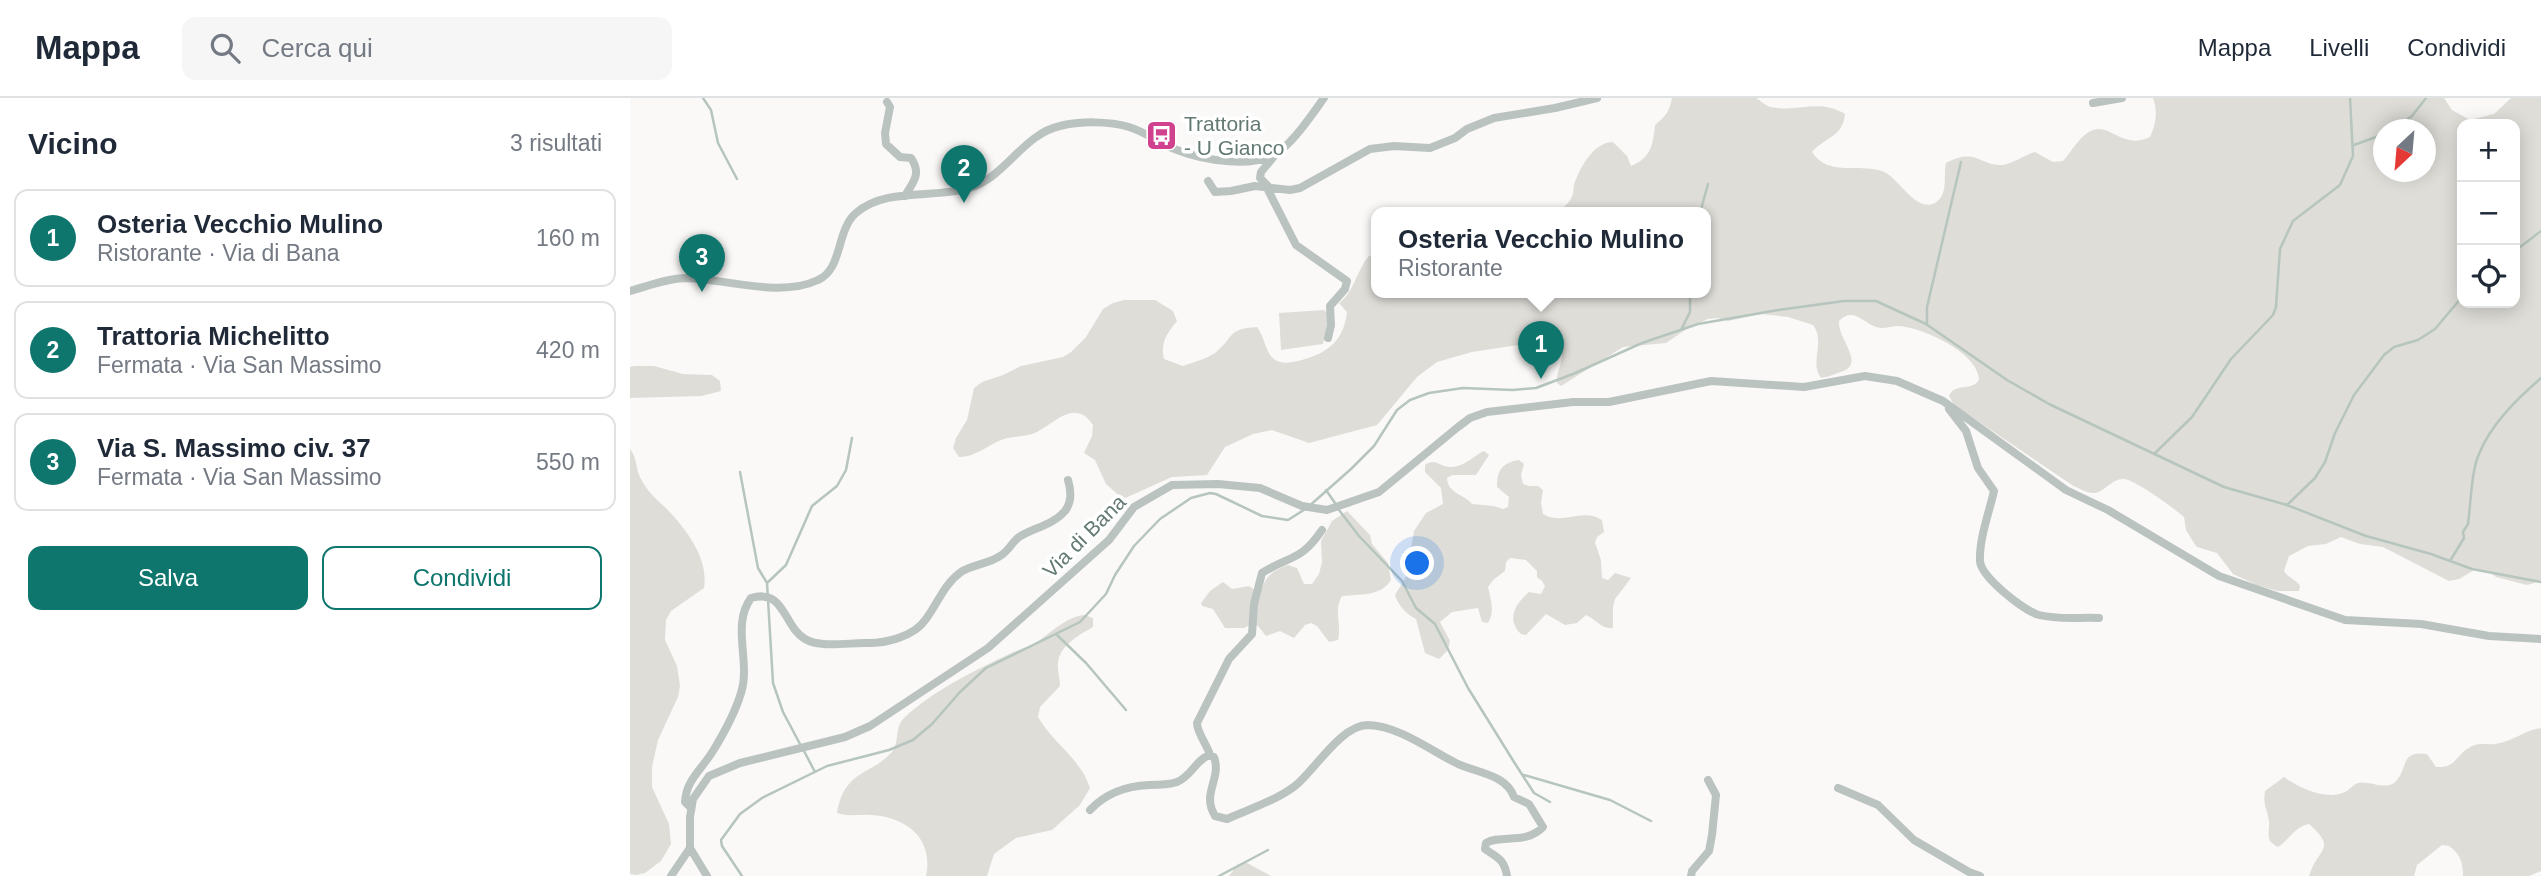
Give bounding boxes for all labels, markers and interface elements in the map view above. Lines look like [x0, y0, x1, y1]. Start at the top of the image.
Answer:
search box [182, 17, 672, 80]
text: Mappa [35, 29, 140, 66]
icon: search [206, 29, 244, 67]
text: Cerca qui [262, 33, 373, 63]
text: Mappa [2198, 34, 2271, 61]
text: Livelli [2309, 34, 2369, 61]
text: Condividi [2407, 34, 2506, 61]
place label: Trattoria - U Gianco [1184, 112, 1284, 159]
bus stop icon: Trattoria - U Gianco [1144, 118, 1178, 152]
north arrow [2373, 119, 2436, 182]
map controls [2457, 119, 2520, 308]
button: + [2457, 119, 2520, 182]
text: Vicino [28, 127, 117, 160]
text: 3 risultati [510, 130, 602, 156]
pin: 2 [941, 145, 987, 203]
button: − [2457, 182, 2520, 245]
popup [1371, 207, 1711, 298]
text: Osteria Vecchio Mulino [97, 209, 383, 239]
text: Osteria Vecchio Mulino [1398, 224, 1684, 254]
text: 1 [47, 225, 59, 251]
text: 160 m [536, 225, 600, 251]
pin: 3 [679, 234, 725, 292]
text: Ristorante · Via di Bana [97, 240, 340, 266]
button: locate [2457, 245, 2520, 308]
text: Ristorante [1398, 255, 1503, 281]
text: Trattoria Michelitto [97, 321, 330, 351]
pin: 1 [1518, 321, 1564, 379]
text: 2 [47, 337, 59, 363]
text: 420 m [536, 337, 600, 363]
text: Fermata · Via San Massimo [97, 352, 382, 378]
text: Via S. Massimo civ. 37 [97, 433, 371, 463]
text: 3 [47, 449, 59, 475]
text: 550 m [536, 449, 600, 475]
text: Fermata · Via San Massimo [97, 464, 382, 490]
street label: Via di Bana [1038, 490, 1130, 582]
button: Salva [28, 546, 308, 610]
button: Condividi [322, 546, 602, 610]
your location [1400, 546, 1434, 580]

